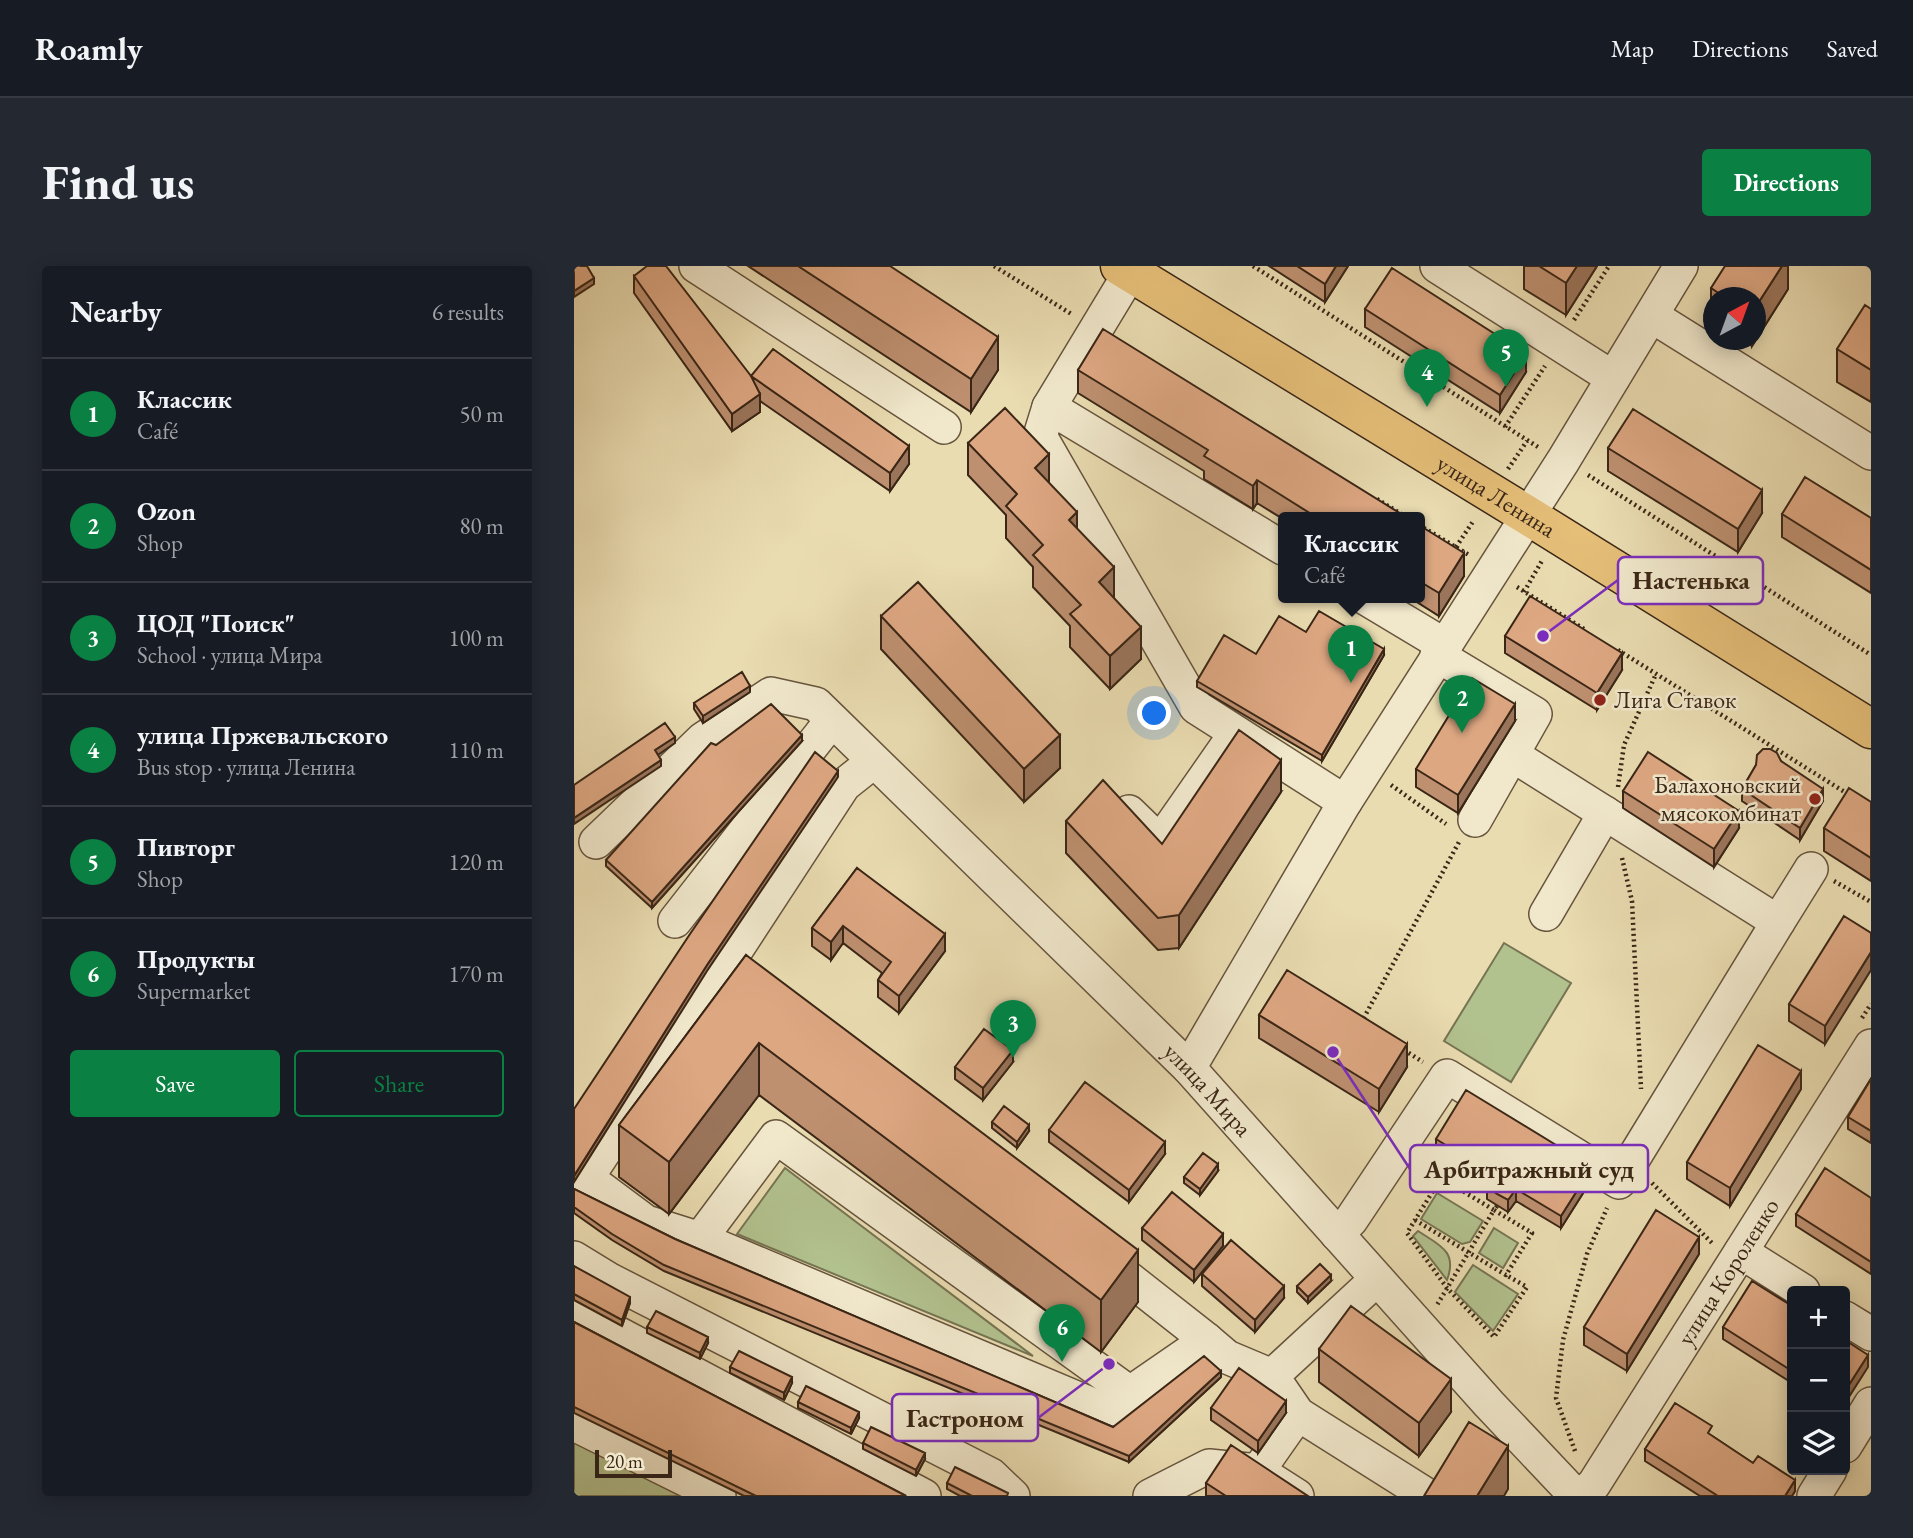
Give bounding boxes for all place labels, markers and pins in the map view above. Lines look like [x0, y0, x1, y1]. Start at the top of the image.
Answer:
pin: 5 [1483, 329, 1529, 387]
pin: 4 [1404, 349, 1450, 407]
callout: Настенька [1618, 557, 1763, 604]
pin: 1 [1328, 625, 1374, 683]
pin: 2 [1439, 675, 1485, 733]
place label: Лига Ставок [1614, 684, 1737, 715]
marker: Лига Ставок [1592, 692, 1608, 708]
place label: Балахоновский мясокомбинат [1654, 769, 1801, 828]
marker: Балахоновский мясокомбинат [1807, 791, 1823, 807]
pin: 3 [990, 1000, 1036, 1058]
callout: Арбитражный суд [1410, 1145, 1648, 1192]
pin: 6 [1039, 1304, 1085, 1362]
callout: Гастроном [892, 1394, 1038, 1441]

